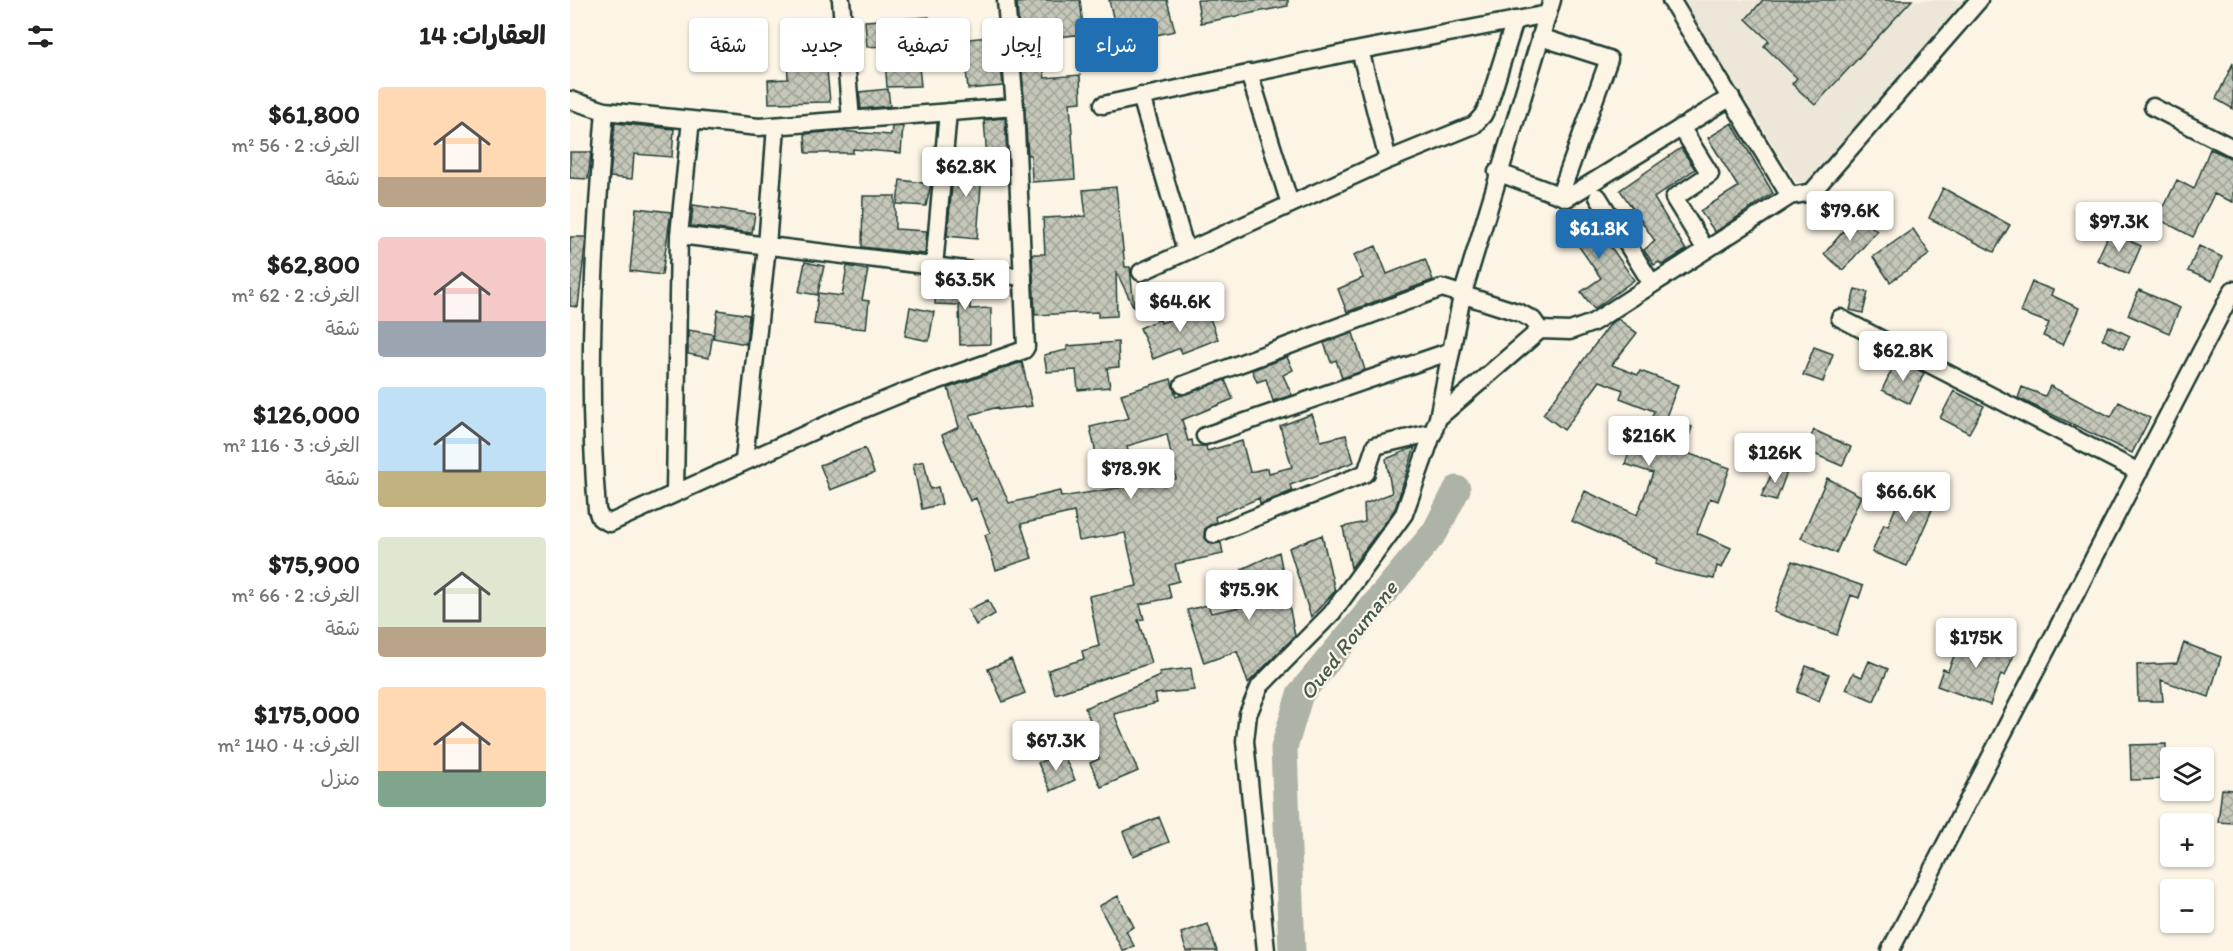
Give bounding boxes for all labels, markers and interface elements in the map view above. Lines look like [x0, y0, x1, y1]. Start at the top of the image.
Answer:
chip: شقة [689, 18, 768, 72]
chip: جديد [780, 18, 864, 72]
chip: تصفية [876, 18, 970, 72]
chip: إيجار [982, 18, 1063, 72]
chip: شراء [1075, 18, 1158, 72]
text: العقارات: 14 [419, 19, 546, 51]
icon: filters [24, 20, 57, 53]
text: $61,800 [269, 98, 360, 130]
icon: home [426, 111, 498, 183]
text: الغرف: 2 · 56 m² [231, 133, 360, 157]
pin: $62.8K [917, 147, 1015, 198]
text: $62.8K [936, 154, 996, 178]
text: شقة [325, 166, 360, 190]
pin: $79.6K [1801, 191, 1899, 242]
text: $79.6K [1821, 198, 1879, 222]
pin: $97.3K [2070, 202, 2168, 253]
pin: $61.8K [1550, 209, 1648, 260]
text: $97.3K [2089, 209, 2149, 233]
text: $61.8K [1570, 216, 1628, 240]
text: $62,800 [267, 248, 360, 280]
pin: $63.5K [916, 260, 1014, 311]
icon: home [426, 261, 498, 333]
text: $63.5K [935, 267, 995, 291]
pin: $64.6K [1131, 282, 1229, 333]
text: الغرف: 2 · 62 m² [231, 283, 360, 307]
text: $64.6K [1149, 289, 1211, 313]
text: شقة [325, 316, 360, 340]
pin: $62.8K [1854, 331, 1952, 382]
text: $62.8K [1873, 338, 1933, 362]
text: $126,000 [253, 398, 360, 430]
icon: home [426, 411, 498, 483]
pin: $216K [1607, 416, 1691, 467]
text: $216K [1622, 423, 1676, 447]
text: الغرف: 3 · 116 m² [223, 433, 360, 457]
pin: $126K [1733, 433, 1817, 484]
text: $126K [1748, 440, 1802, 464]
pin: $78.9K [1082, 449, 1180, 500]
text: $78.9K [1101, 456, 1161, 480]
text: شقة [325, 466, 360, 490]
pin: $66.6K [1857, 472, 1955, 523]
text: $66.6K [1876, 479, 1936, 503]
text: $75,900 [268, 548, 360, 580]
icon: home [426, 561, 498, 633]
pin: $75.9K [1200, 570, 1298, 621]
water label: Oued Roumane [1293, 574, 1404, 705]
text: $75.9K [1220, 577, 1278, 601]
text: الغرف: 2 · 66 m² [231, 583, 360, 607]
text: شقة [325, 616, 360, 640]
pin: $175K [1934, 618, 2018, 669]
text: $175K [1950, 625, 2002, 649]
text: $175,000 [254, 698, 360, 730]
icon: home [426, 711, 498, 783]
pin: $67.3K [1007, 721, 1105, 772]
text: $67.3K [1026, 728, 1086, 752]
text: الغرف: 4 · 140 m² [217, 733, 360, 757]
map controls [2160, 747, 2214, 933]
button: layers [2160, 747, 2214, 801]
text: منزل [321, 766, 360, 790]
button: + [2160, 813, 2214, 867]
button: − [2160, 879, 2214, 933]

